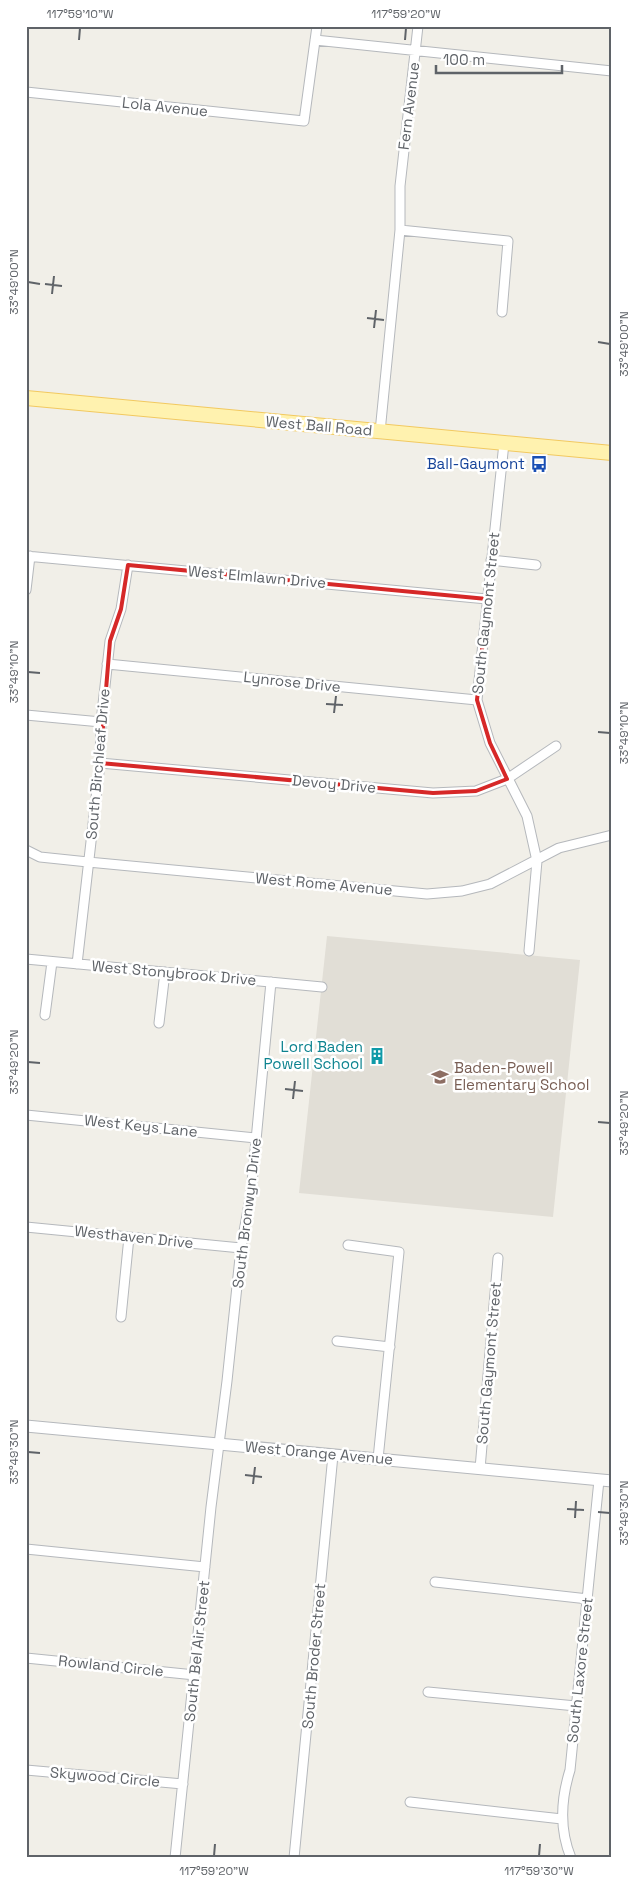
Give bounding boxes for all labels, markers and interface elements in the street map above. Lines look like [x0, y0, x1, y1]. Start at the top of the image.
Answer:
text: 117°59'10"W [46, 6, 114, 22]
text: 117°59'20"W [371, 6, 441, 22]
scale bar [436, 42, 562, 74]
text: 100 m [443, 50, 485, 69]
street label: Fern Avenue [394, 61, 423, 151]
street label: Lola Avenue [121, 93, 209, 120]
text: 33°49'00"N [6, 249, 22, 315]
text: 33°49'00"N [616, 311, 632, 377]
street label: West Ball Road [265, 411, 373, 440]
place label: Ball-Gaymont [427, 454, 525, 473]
bus stop icon: Ball-Gaymont [529, 454, 549, 474]
street label: South Gaymont Street [468, 531, 503, 695]
street label: West Elmlawn Drive [187, 561, 327, 592]
text: 33°49'10"N [6, 641, 22, 703]
street label: Lynrose Drive [242, 667, 342, 696]
street label: South Birchleaf Drive [81, 687, 114, 840]
text: 33°49'10"N [616, 702, 632, 764]
street label: Devoy Drive [291, 770, 377, 797]
street label: West Rome Avenue [255, 868, 393, 899]
street label: West Stonybrook Drive [91, 956, 257, 989]
text: 33°49'20"N [6, 1030, 22, 1094]
place label: Lord Baden Powell School [264, 1037, 363, 1073]
building icon: Lord Baden Powell School [367, 1046, 387, 1066]
place label: Baden-Powell Elementary School [454, 1058, 590, 1094]
school or university icon: Baden-Powell Elementary School [430, 1067, 450, 1087]
text: 33°49'20"N [616, 1091, 632, 1155]
street label: West Keys Lane [83, 1110, 199, 1141]
street label: South Bronwyn Drive [228, 1136, 265, 1289]
street label: Westhaven Drive [74, 1221, 195, 1252]
street label: South Gaymont Street [472, 1281, 505, 1445]
text: 33°49'30"N [6, 1420, 22, 1484]
street label: West Orange Avenue [244, 1437, 394, 1468]
text: 33°49'30"N [616, 1481, 632, 1545]
street label: South Bel Air Street [180, 1579, 213, 1723]
street label: South Broder Street [298, 1582, 329, 1730]
street label: South Laxore Street [562, 1596, 597, 1744]
street label: Rowland Circle [57, 1651, 165, 1680]
street label: Skywood Circle [49, 1762, 161, 1791]
text: 117°59'20"W [179, 1863, 249, 1879]
text: 117°59'30"W [504, 1863, 574, 1879]

